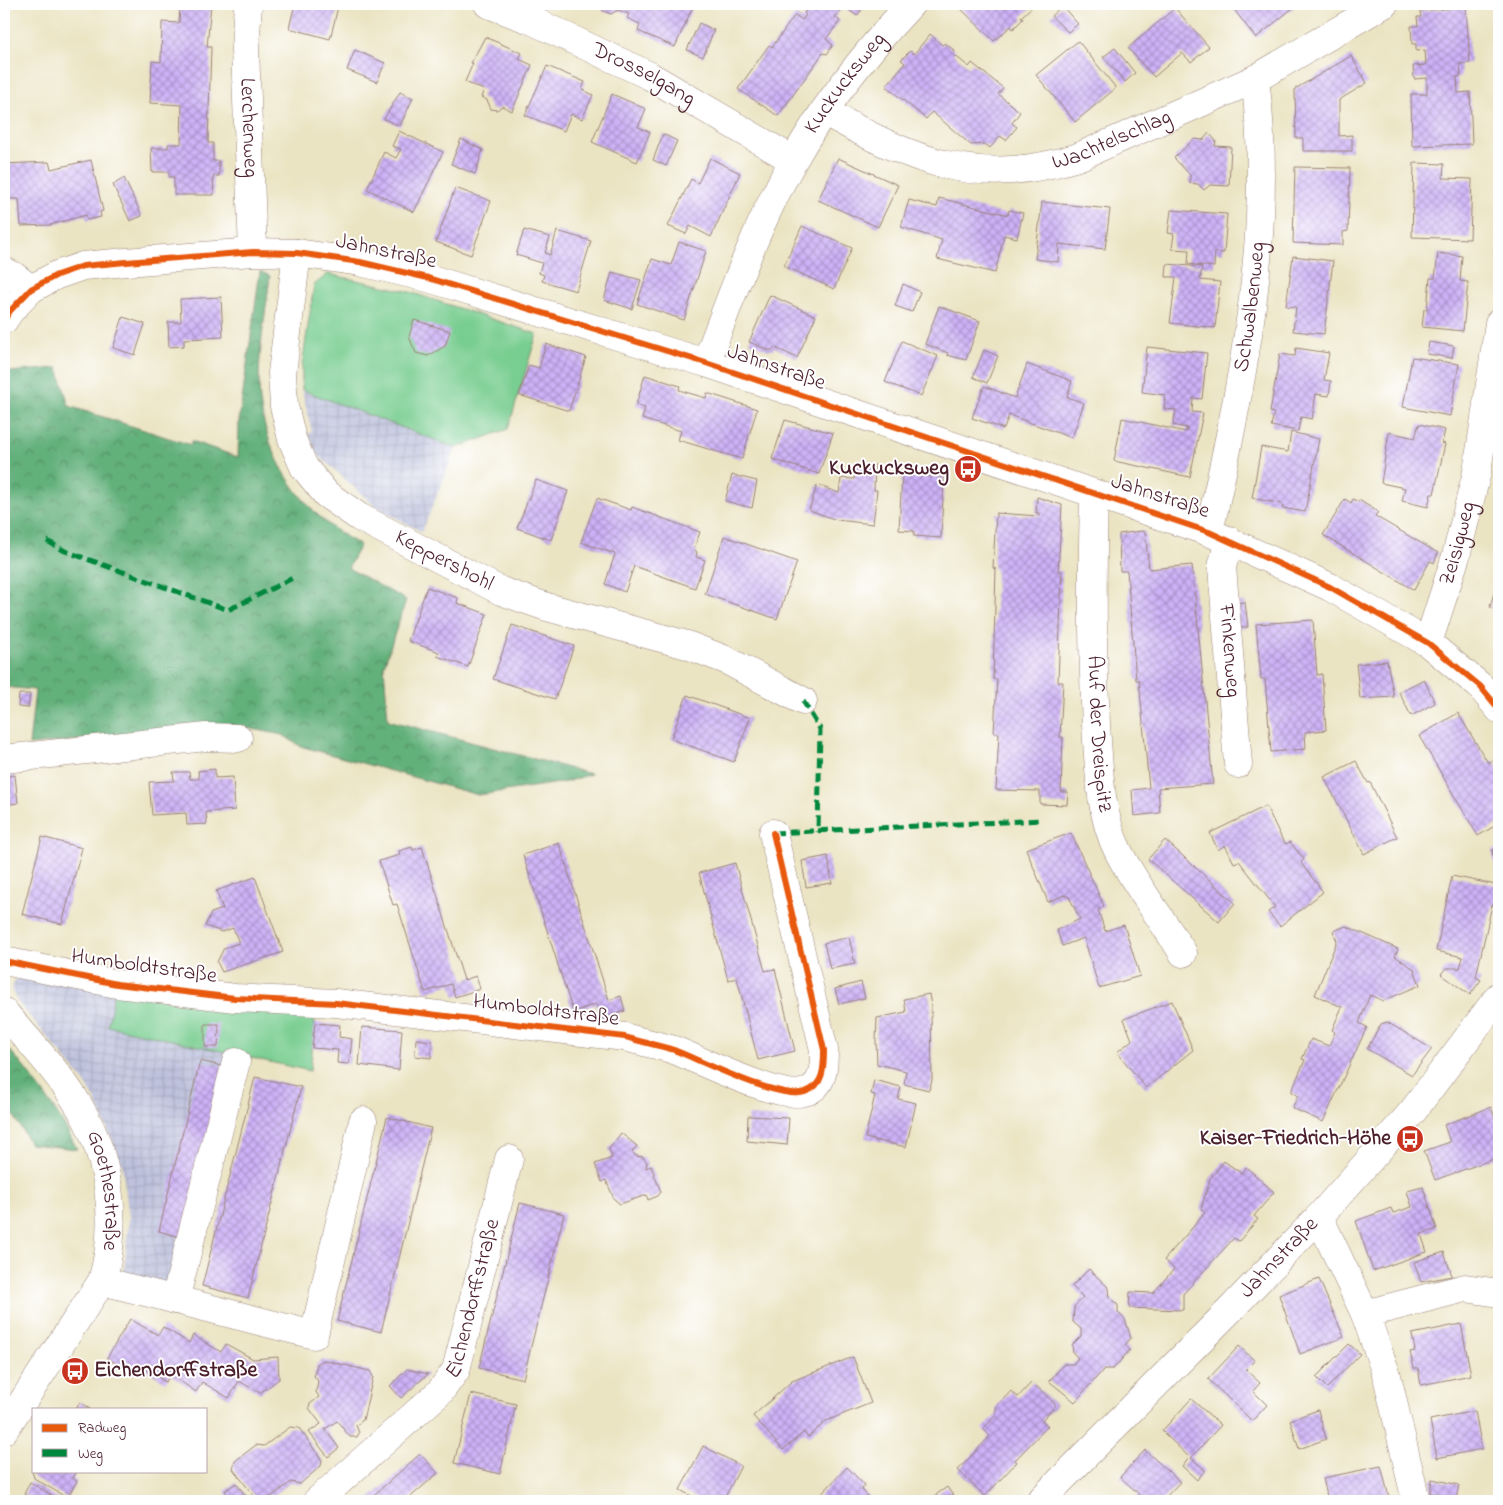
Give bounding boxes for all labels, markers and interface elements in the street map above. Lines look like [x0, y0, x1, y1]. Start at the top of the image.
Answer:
street label: Kuckucksweg [797, 25, 895, 141]
street label: Drosselgang [585, 34, 701, 116]
street label: Lerchenweg [230, 77, 266, 179]
street label: Wachtelschlag [1049, 102, 1177, 179]
street label: Jahnstraße [333, 226, 440, 278]
street label: Schwalbenweg [1226, 241, 1276, 375]
street label: Jahnstraße [722, 336, 830, 400]
place label: Kuckucksweg [829, 453, 949, 486]
bus stop icon: Kuckucksweg [953, 454, 983, 484]
street label: Jahnstraße [1106, 466, 1214, 528]
street label: Zeisigweg [1432, 498, 1486, 590]
street label: Keppershohl [389, 522, 499, 600]
street label: Finkenweg [1209, 602, 1249, 699]
street label: Auf der Dreispitz [1077, 655, 1121, 816]
street label: Humboldtstraße [69, 941, 219, 993]
street label: Humboldtstraße [471, 986, 621, 1036]
place label: Kaiser-Friedrich-Höhe [1200, 1123, 1392, 1155]
bus stop icon: Kaiser-Friedrich-Höhe [1395, 1124, 1425, 1154]
street label: Goethestraße [77, 1126, 127, 1253]
street label: Jahnstraße [1232, 1210, 1327, 1306]
street label: Eichendorffstraße [438, 1215, 509, 1386]
place label: Eichendorffstraße [94, 1355, 258, 1387]
bus stop icon: Eichendorffstraße [60, 1356, 90, 1386]
legend [32, 1408, 208, 1472]
text: Radweg [78, 1417, 126, 1440]
text: Weg [78, 1443, 103, 1466]

